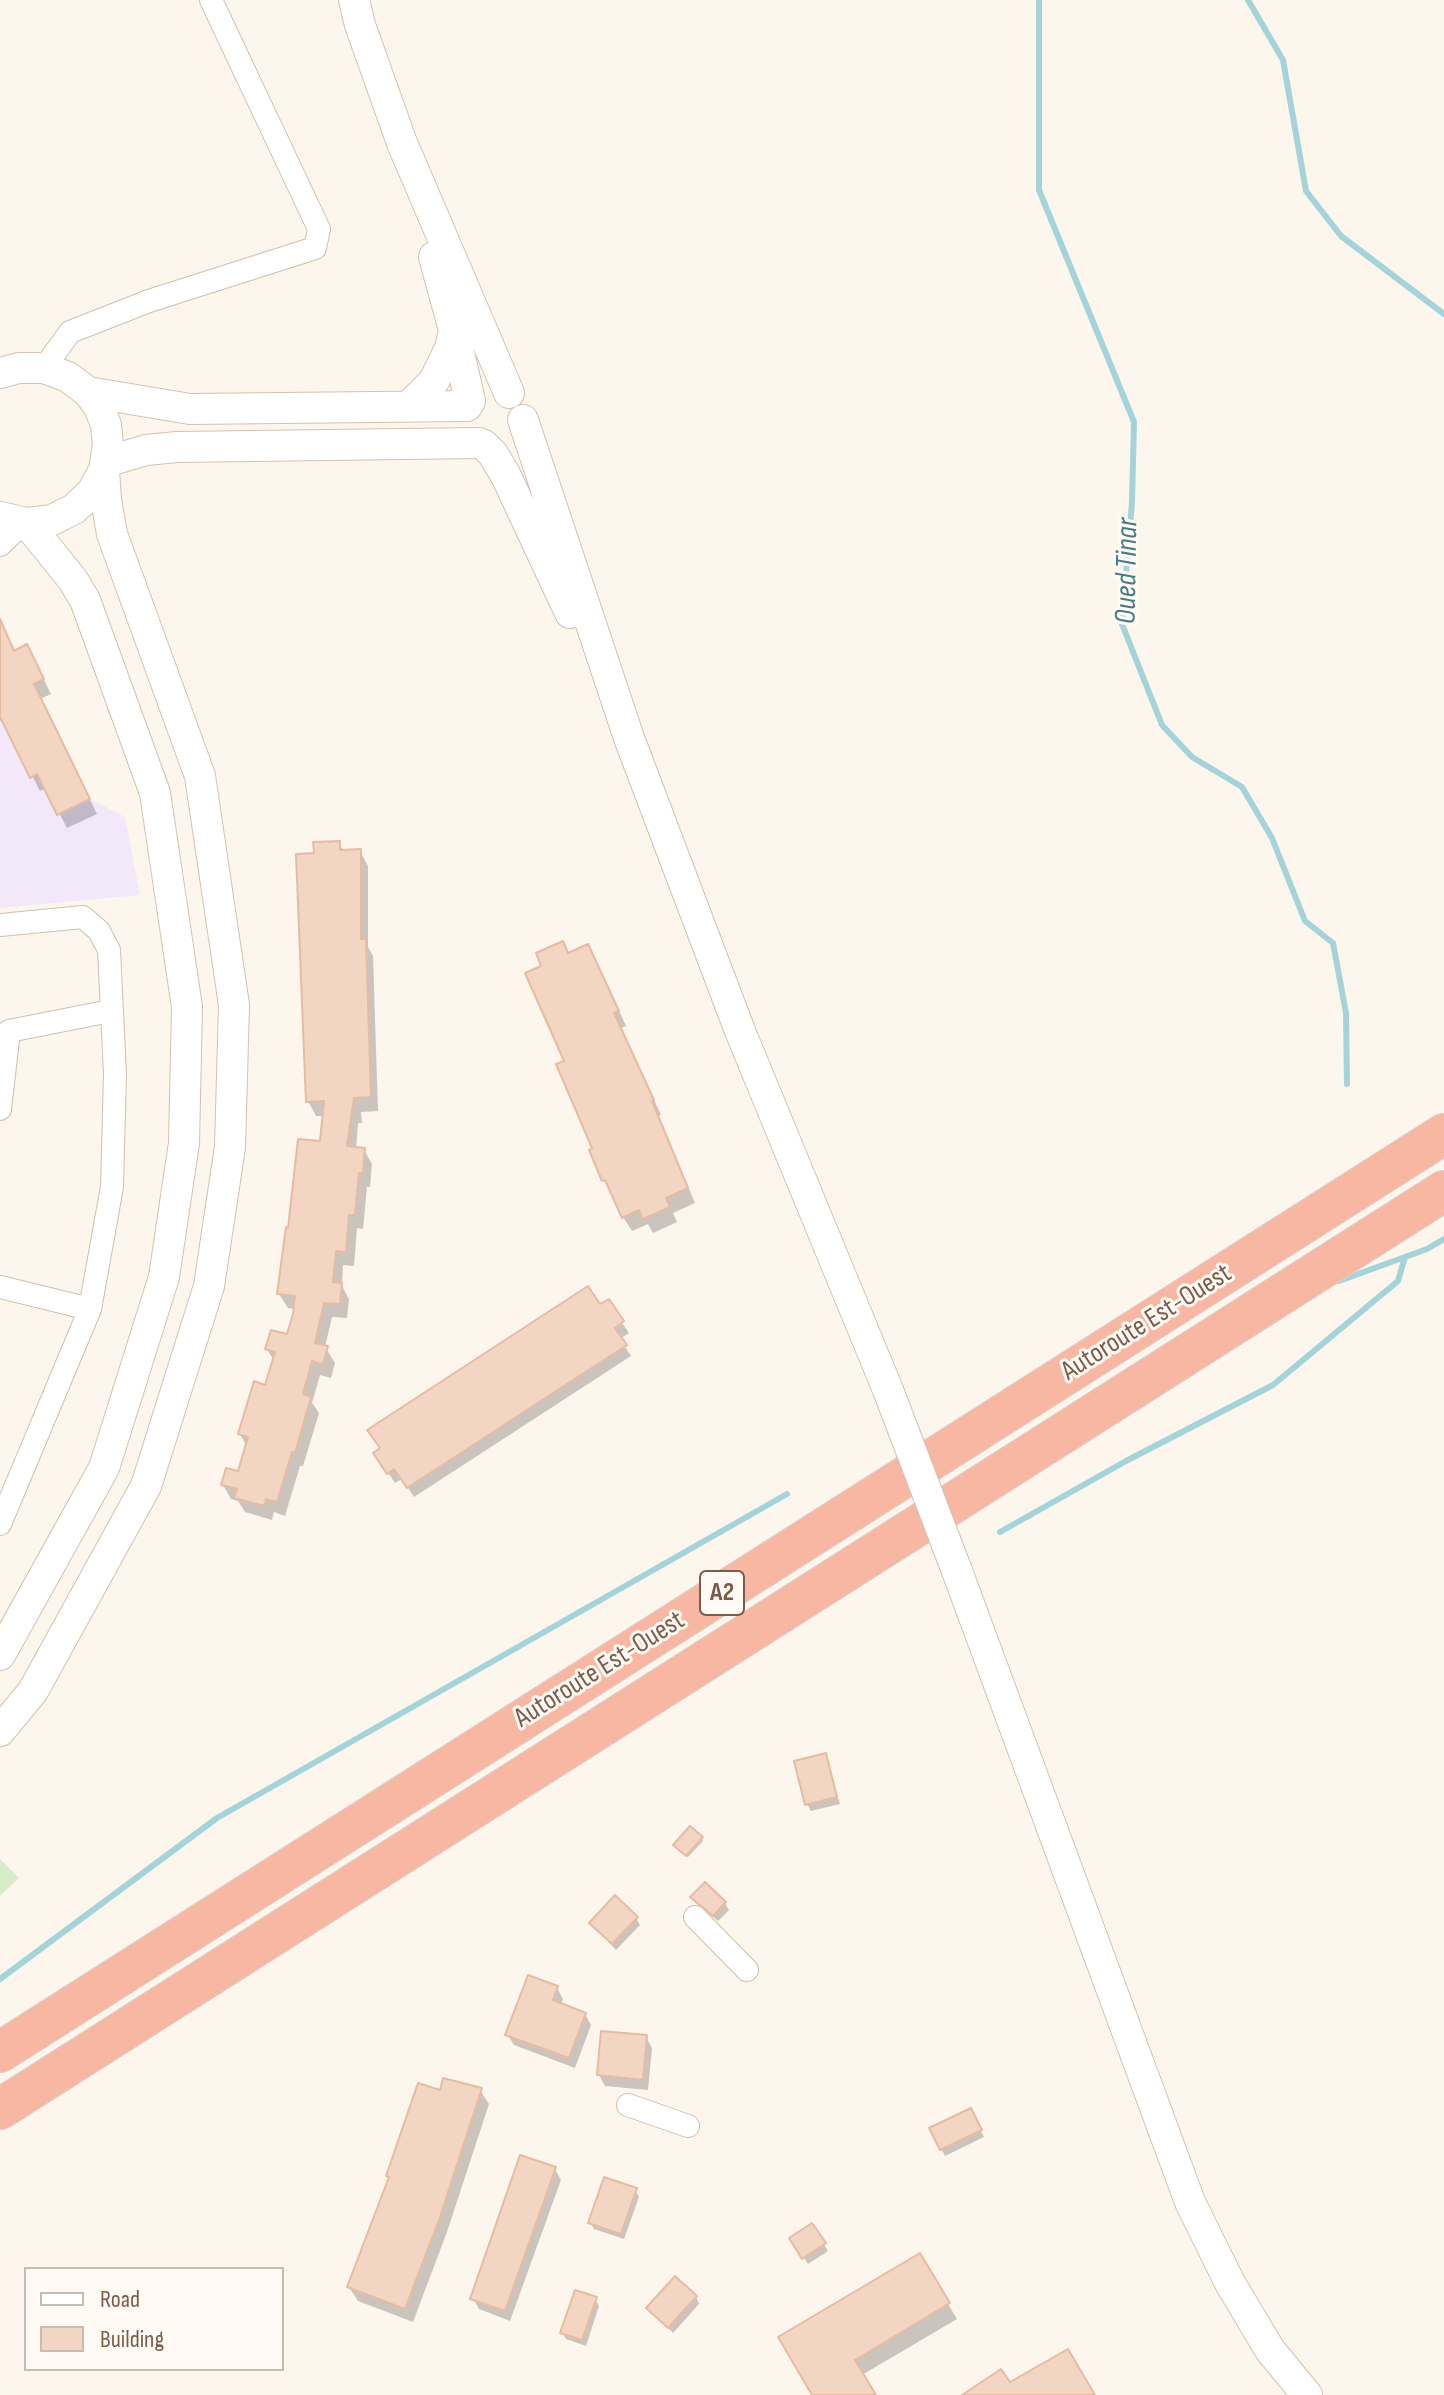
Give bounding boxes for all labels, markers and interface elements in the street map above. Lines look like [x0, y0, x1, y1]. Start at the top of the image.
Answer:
water label: Oued Tinar [1109, 518, 1147, 624]
street label: Autoroute Est-Ouest [1056, 1257, 1238, 1389]
road number: A2 [700, 1571, 744, 1615]
street label: Autoroute Est-Ouest [509, 1604, 691, 1736]
legend [24, 2267, 284, 2371]
text: Road [100, 2285, 140, 2314]
text: Building [100, 2325, 164, 2354]

